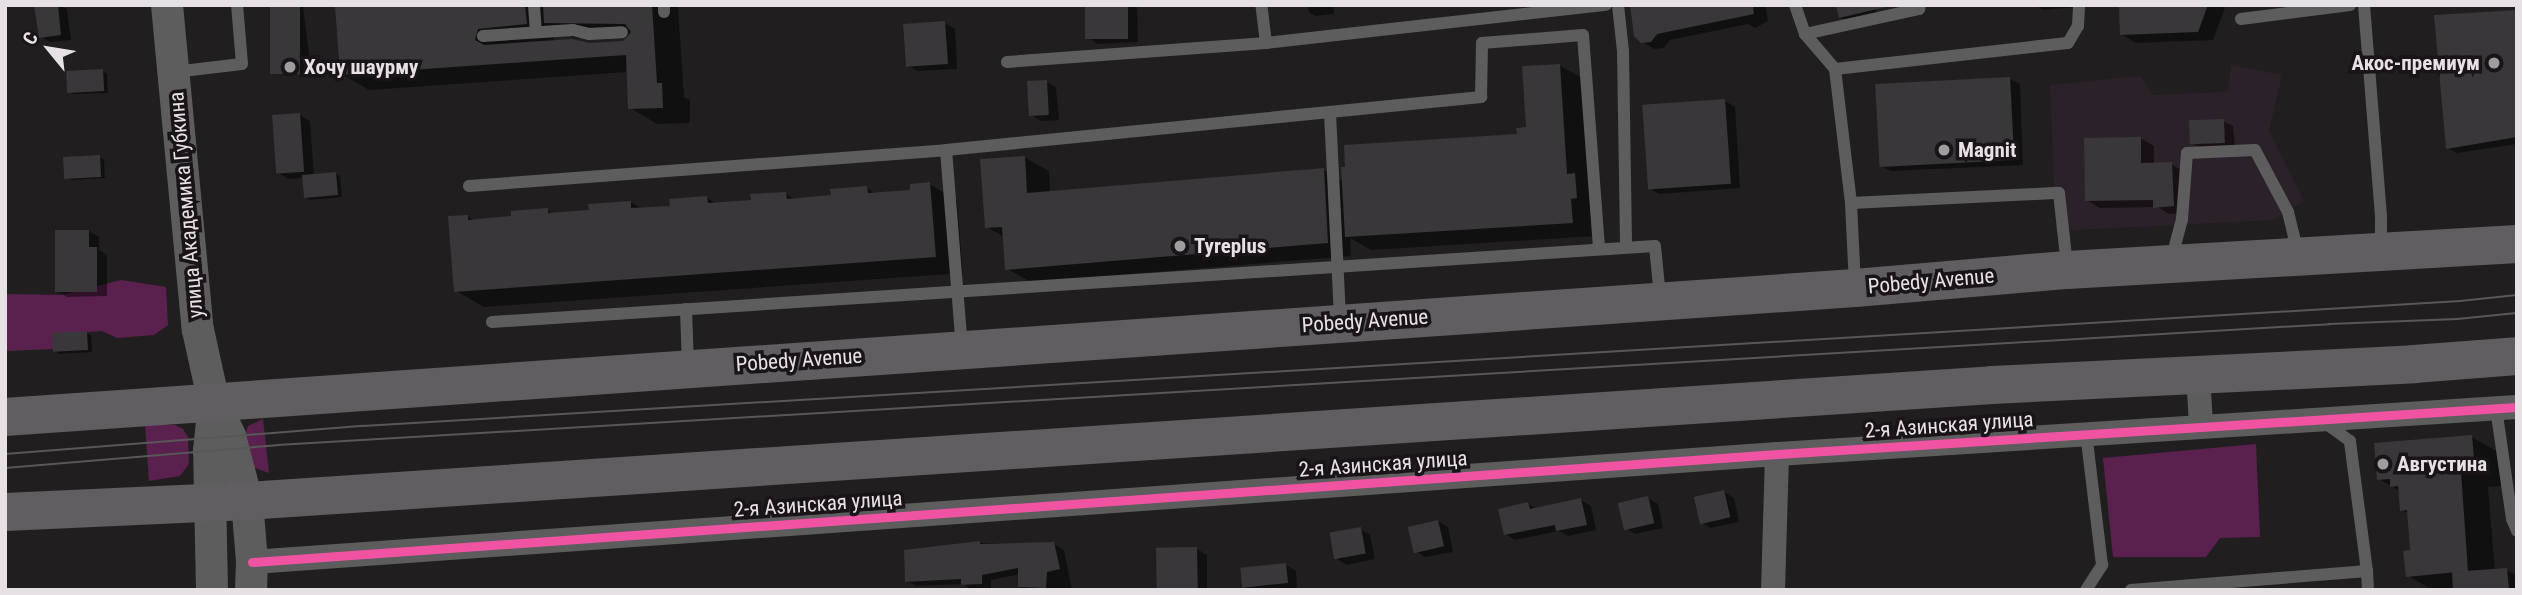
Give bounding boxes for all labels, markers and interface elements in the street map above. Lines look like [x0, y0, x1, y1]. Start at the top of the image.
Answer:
north arrow [14, 14, 84, 84]
text: С [18, 28, 43, 49]
place label: Акос-премиум [2352, 50, 2480, 76]
place label: Хочу шаурму [304, 54, 418, 80]
marker: Акос-премиум [2486, 55, 2502, 71]
marker: Хочу шаурму [282, 59, 298, 75]
street label: улица Академика Губкина [164, 91, 208, 319]
place label: Magnit [1958, 137, 2016, 163]
marker: Magnit [1936, 142, 1952, 158]
place label: Tyreplus [1194, 233, 1266, 259]
marker: Tyreplus [1172, 238, 1188, 254]
street label: Pobedy Avenue [1867, 263, 1995, 299]
street label: Pobedy Avenue [1301, 304, 1429, 338]
street label: Pobedy Avenue [735, 343, 863, 377]
street label: 2-я Азинская улица [1864, 407, 2034, 443]
street label: 2-я Азинская улица [1298, 446, 1468, 482]
place label: Августина [2397, 451, 2487, 477]
marker: Августина [2375, 456, 2391, 472]
street label: 2-я Азинская улица [733, 486, 903, 522]

